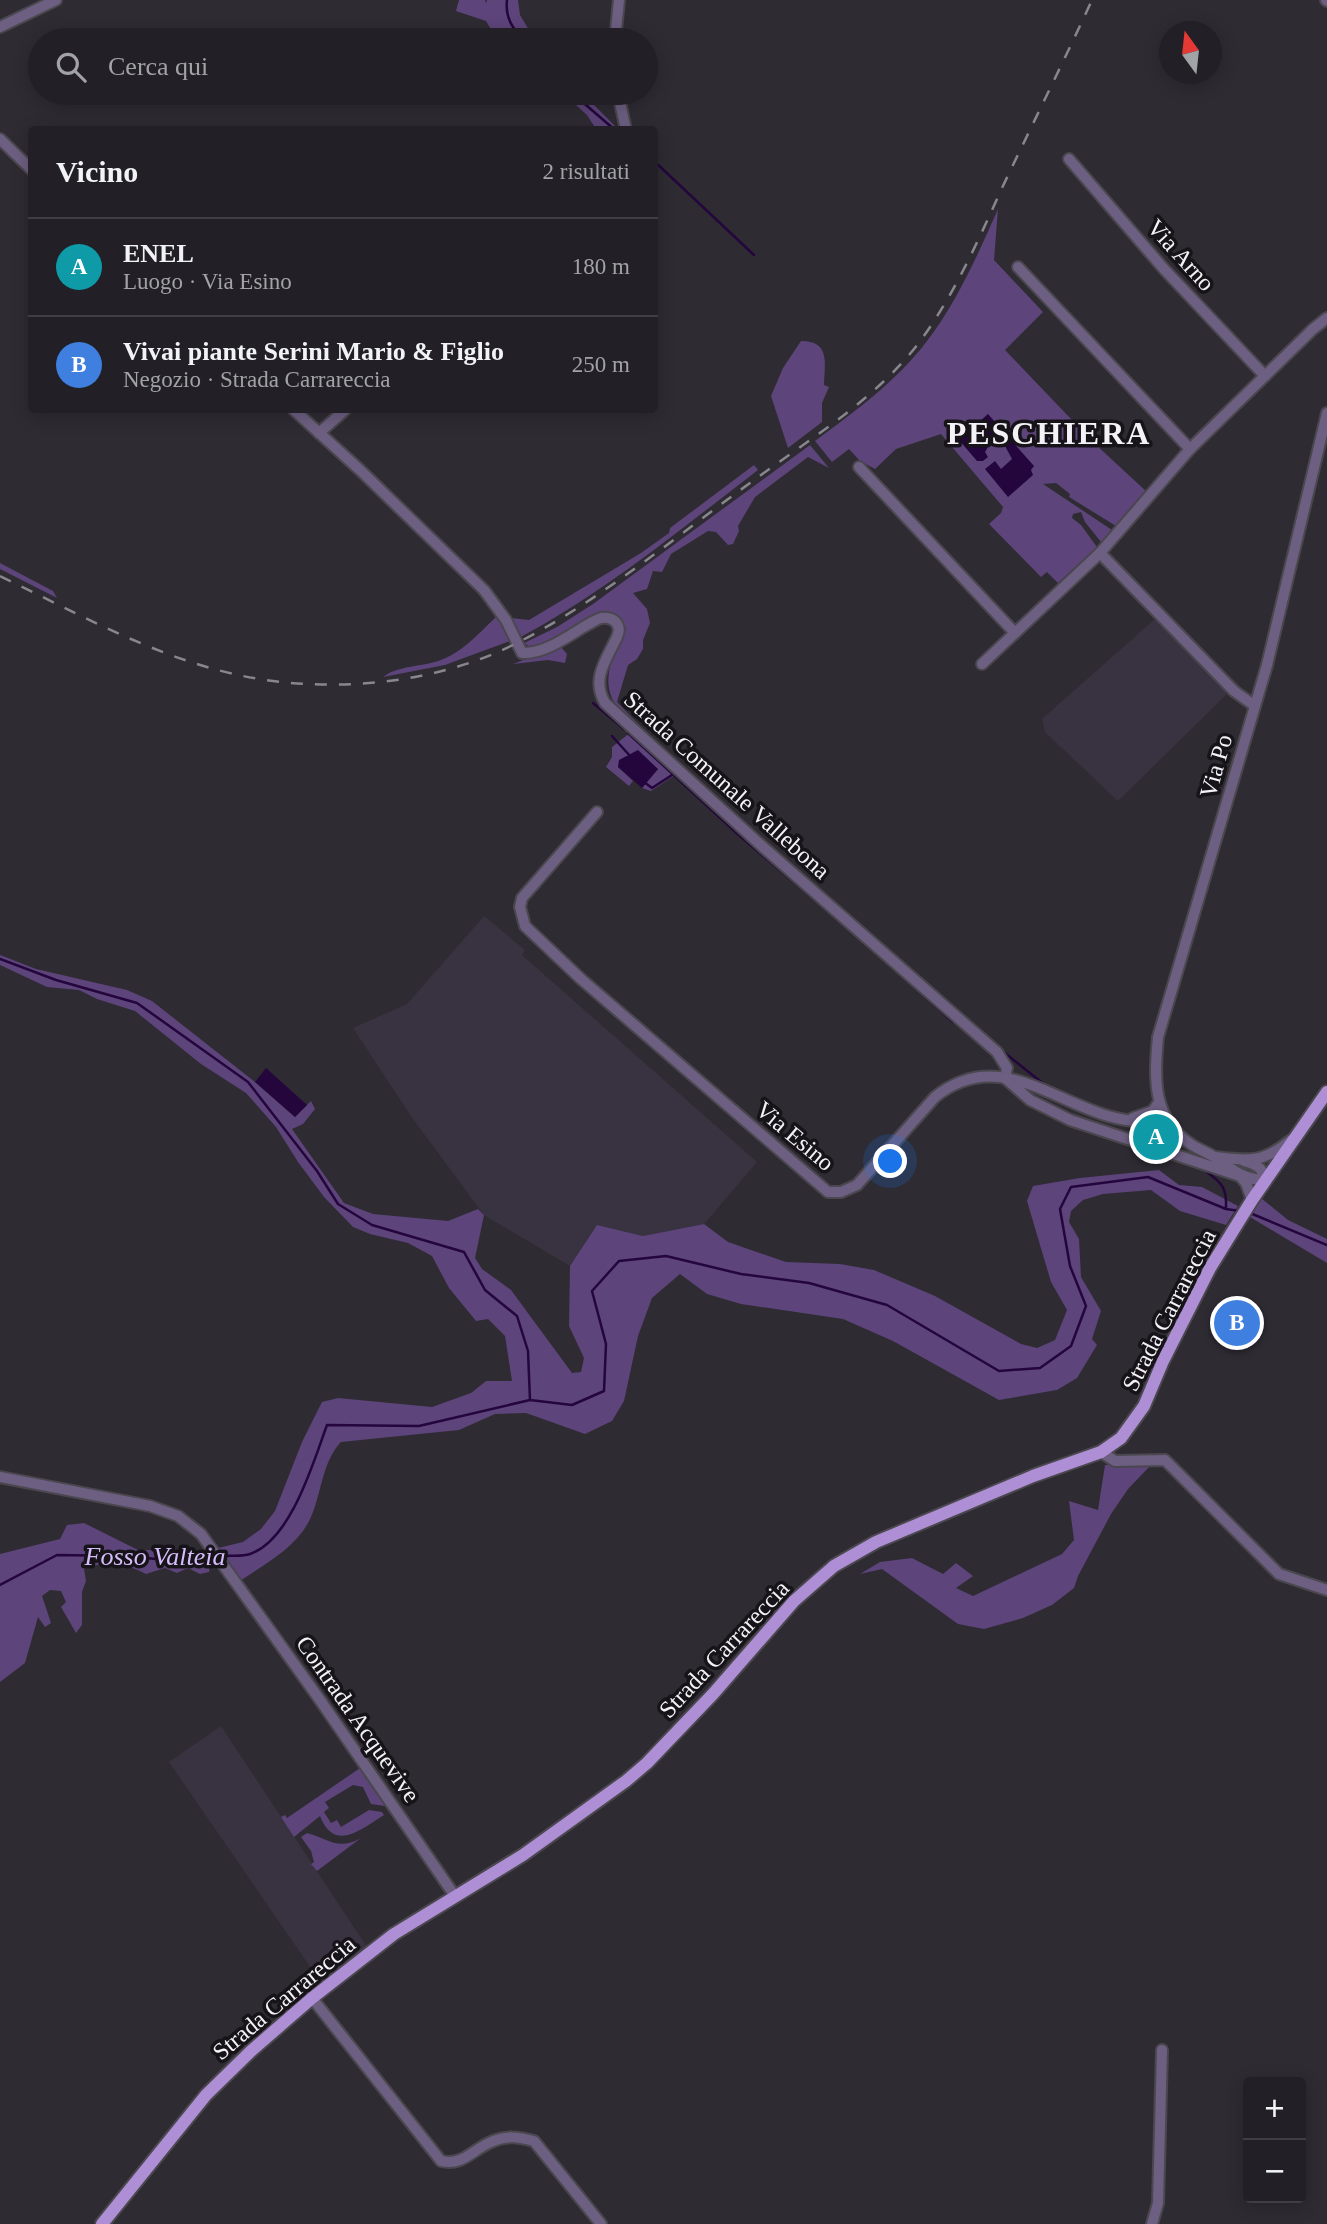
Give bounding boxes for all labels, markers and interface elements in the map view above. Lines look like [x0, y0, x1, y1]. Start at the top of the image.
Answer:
north arrow [1159, 21, 1222, 84]
search box [28, 28, 658, 105]
icon: search [52, 48, 90, 86]
text: Cerca qui [108, 52, 208, 81]
text: Vicino [56, 155, 138, 188]
text: 2 risultati [542, 159, 630, 184]
street label: Via Arno [1142, 214, 1220, 296]
text: ENEL [123, 239, 194, 268]
text: A [71, 254, 87, 279]
text: 180 m [572, 254, 630, 279]
text: Luogo · Via Esino [123, 269, 292, 294]
text: Vivai piante Serini Mario & Figlio [123, 337, 504, 366]
text: B [71, 352, 87, 377]
text: 250 m [572, 352, 630, 377]
text: Negozio · Strada Carrareccia [123, 367, 391, 392]
district label: PESCHIERA [947, 415, 1151, 451]
street label: Strada Comunale Vallebona [619, 686, 835, 884]
street label: Via Po [1195, 731, 1237, 801]
street label: Via Esino [751, 1096, 839, 1176]
pin: A [1133, 1111, 1179, 1163]
your location [873, 1144, 907, 1178]
street label: Strada Carrareccia [1117, 1225, 1221, 1395]
pin: B [1214, 1297, 1260, 1349]
water label: Fosso Valteia [84, 1542, 225, 1571]
street label: Strada Carrareccia [654, 1575, 794, 1723]
street label: Contrada Acquevive [291, 1631, 425, 1807]
street label: Strada Carrareccia [208, 1931, 361, 2065]
map controls [1243, 2077, 1306, 2203]
button: + [1243, 2077, 1306, 2140]
button: − [1243, 2140, 1306, 2203]

